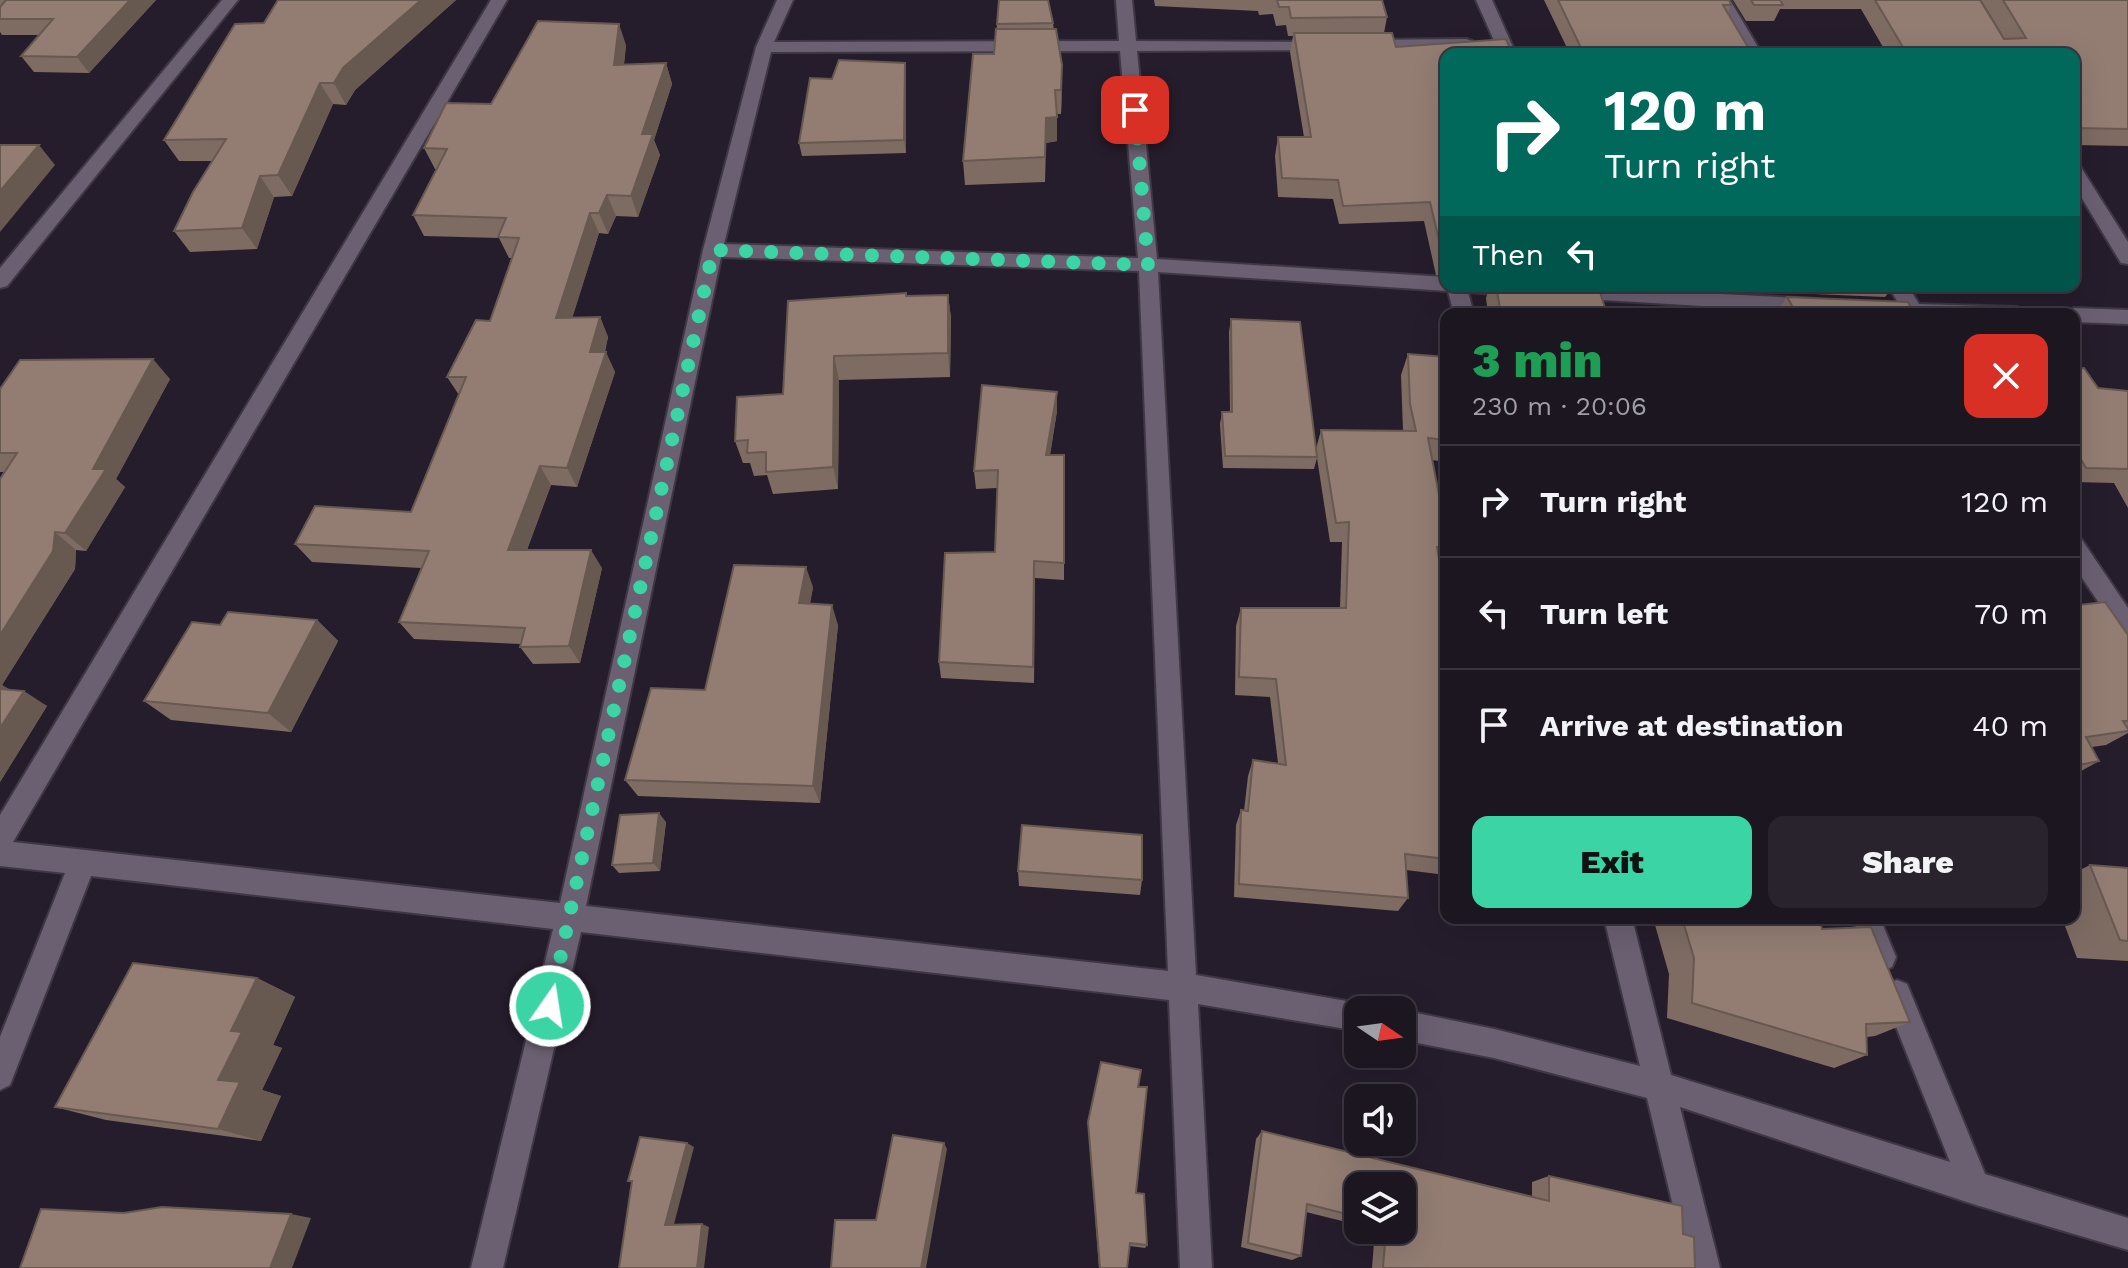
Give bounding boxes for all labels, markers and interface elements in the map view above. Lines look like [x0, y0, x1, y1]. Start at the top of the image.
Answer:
pin [1101, 76, 1169, 144]
text: 120 m [1604, 78, 1766, 144]
icon: right [1472, 80, 1576, 184]
icon: arrive [1113, 88, 1157, 132]
text: Turn right [1604, 145, 1775, 187]
icon: left [1560, 232, 1604, 276]
text: Then [1472, 237, 1544, 272]
text: 3 min [1472, 332, 1603, 389]
button: close [1964, 334, 2048, 418]
text: 230 m · 20:06 [1472, 391, 1647, 421]
icon: right [1472, 479, 1516, 523]
text: Turn right [1540, 484, 1686, 519]
text: 120 m [1961, 484, 2048, 519]
icon: left [1472, 591, 1516, 635]
text: Turn left [1540, 596, 1668, 631]
text: 70 m [1974, 596, 2048, 631]
icon: arrive [1472, 703, 1516, 747]
text: Arrive at destination [1540, 708, 1844, 743]
text: 40 m [1972, 708, 2048, 743]
button: Exit [1472, 816, 1752, 908]
button: Share [1768, 816, 2048, 908]
position arrow [508, 964, 592, 1048]
north arrow [1344, 996, 1416, 1068]
map controls [1344, 996, 1416, 1244]
button: sound [1344, 1084, 1416, 1156]
button: layers [1344, 1172, 1416, 1244]

